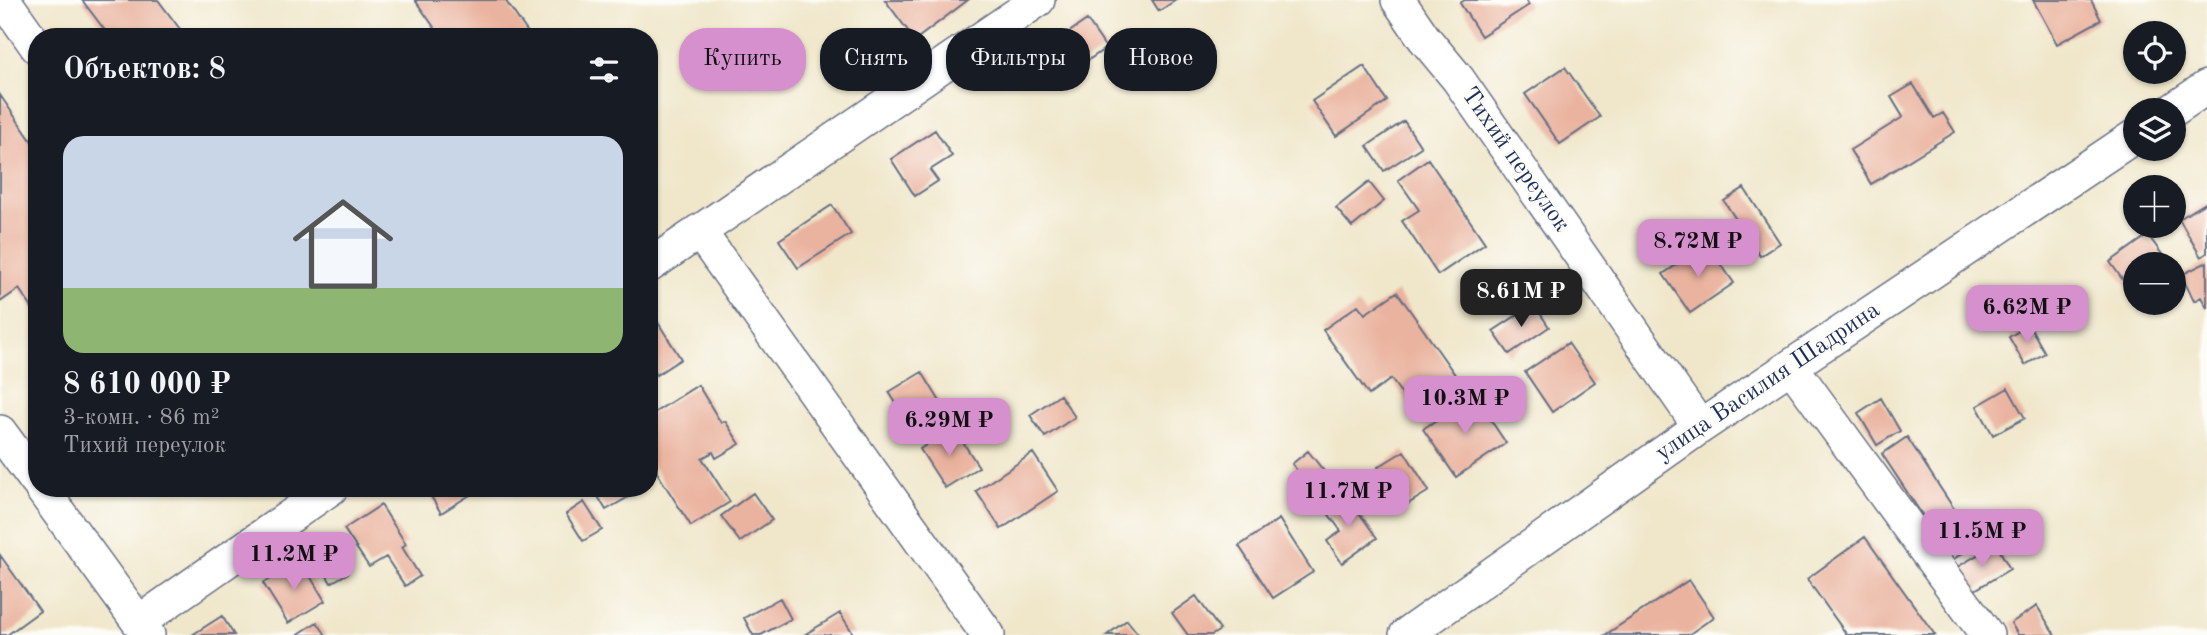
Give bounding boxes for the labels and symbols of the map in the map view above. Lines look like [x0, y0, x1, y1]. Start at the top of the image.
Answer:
street label: Тихий переулок [1456, 83, 1574, 237]
pin: 8.72M ₽ [1633, 219, 1763, 279]
pin: 8.61M ₽ [1456, 270, 1586, 329]
pin: 6.62M ₽ [1962, 286, 2092, 345]
street label: улица Василия Шадрина [1652, 298, 1884, 466]
pin: 10.3M ₽ [1400, 376, 1530, 436]
pin: 6.29M ₽ [884, 398, 1014, 458]
pin: 11.7M ₽ [1283, 470, 1413, 529]
pin: 11.5M ₽ [1917, 510, 2047, 569]
pin: 11.2M ₽ [229, 532, 359, 592]

